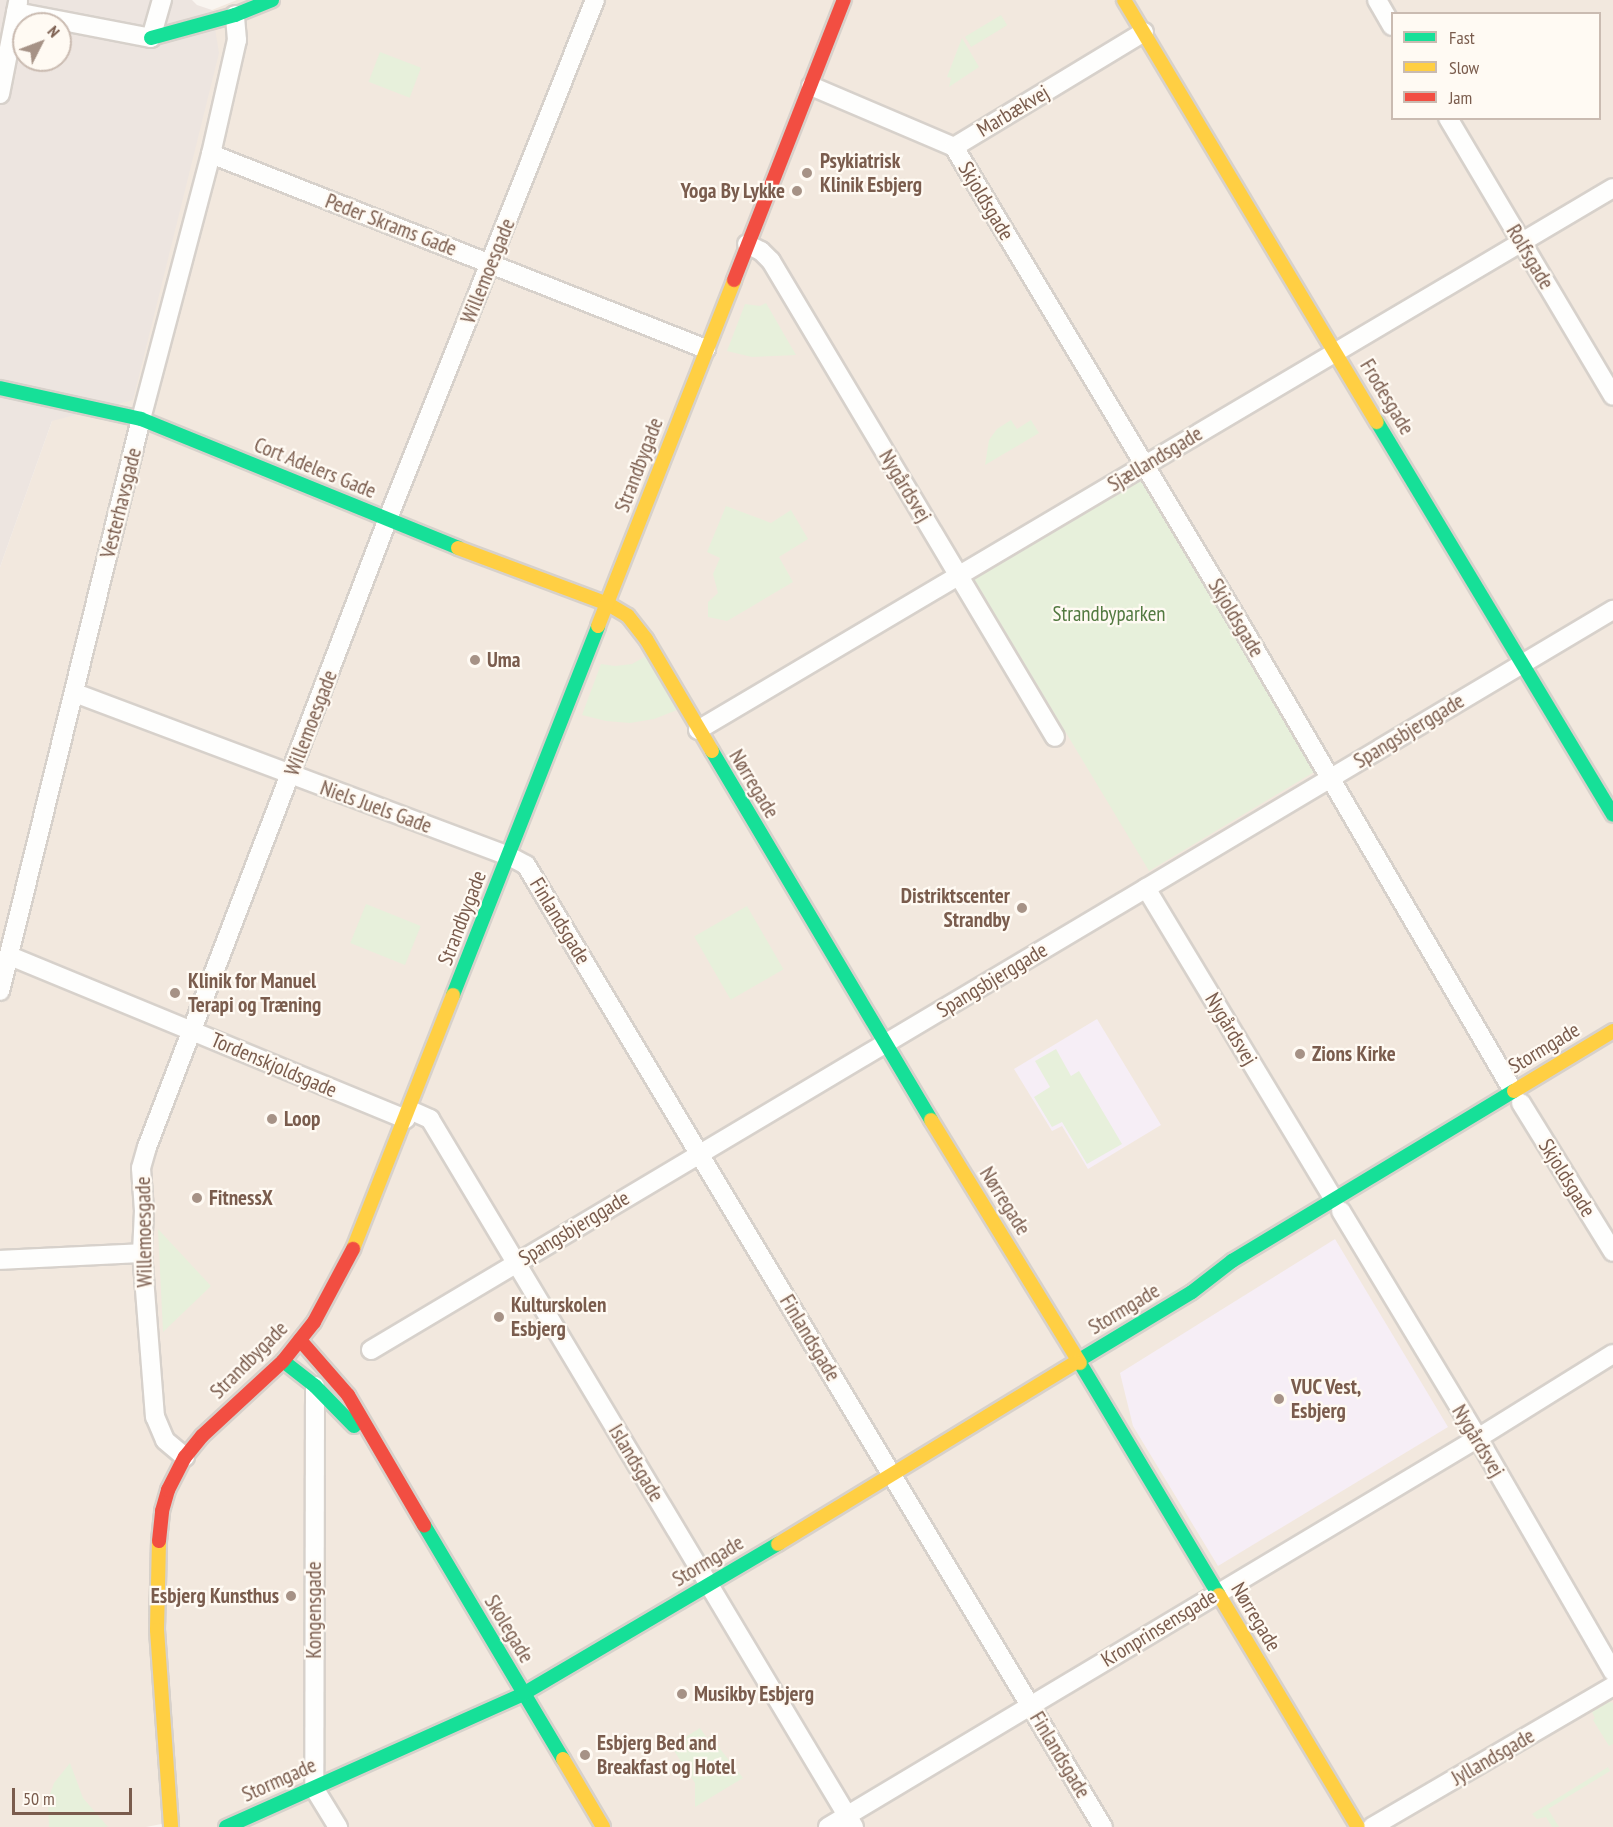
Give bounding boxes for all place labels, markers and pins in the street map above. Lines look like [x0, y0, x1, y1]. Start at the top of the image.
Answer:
place label: Psykiatrisk Klinik Esbjerg [820, 148, 923, 198]
marker: Psykiatrisk Klinik Esbjerg [798, 164, 816, 182]
place label: Yoga By Lykke [680, 178, 785, 204]
marker: Yoga By Lykke [790, 184, 804, 198]
place label: Uma [487, 647, 520, 673]
marker: Uma [468, 653, 482, 667]
place label: Distriktscenter Strandby [901, 883, 1010, 933]
marker: Distriktscenter Strandby [1015, 901, 1029, 915]
place label: Klinik for Manuel Terapi og Træning [188, 968, 322, 1018]
marker: Klinik for Manuel Terapi og Træning [166, 984, 184, 1002]
place label: Zions Kirke [1312, 1041, 1396, 1067]
marker: Zions Kirke [1293, 1047, 1307, 1061]
place label: Loop [284, 1106, 320, 1132]
marker: Loop [265, 1112, 279, 1126]
place label: FitnessX [209, 1185, 273, 1211]
marker: FitnessX [190, 1191, 204, 1205]
place label: Kulturskolen Esbjerg [511, 1292, 606, 1342]
marker: Kulturskolen Esbjerg [492, 1310, 506, 1324]
place label: VUC Vest, Esbjerg [1291, 1374, 1363, 1424]
marker: VUC Vest, Esbjerg [1272, 1392, 1286, 1406]
place label: Esbjerg Kunsthus [151, 1583, 279, 1609]
marker: Esbjerg Kunsthus [284, 1589, 298, 1603]
place label: Musikby Esbjerg [694, 1681, 815, 1707]
marker: Musikby Esbjerg [675, 1687, 689, 1701]
place label: Esbjerg Bed and Breakfast og Hotel [597, 1730, 735, 1780]
marker: Esbjerg Bed and Breakfast og Hotel [578, 1748, 592, 1762]

